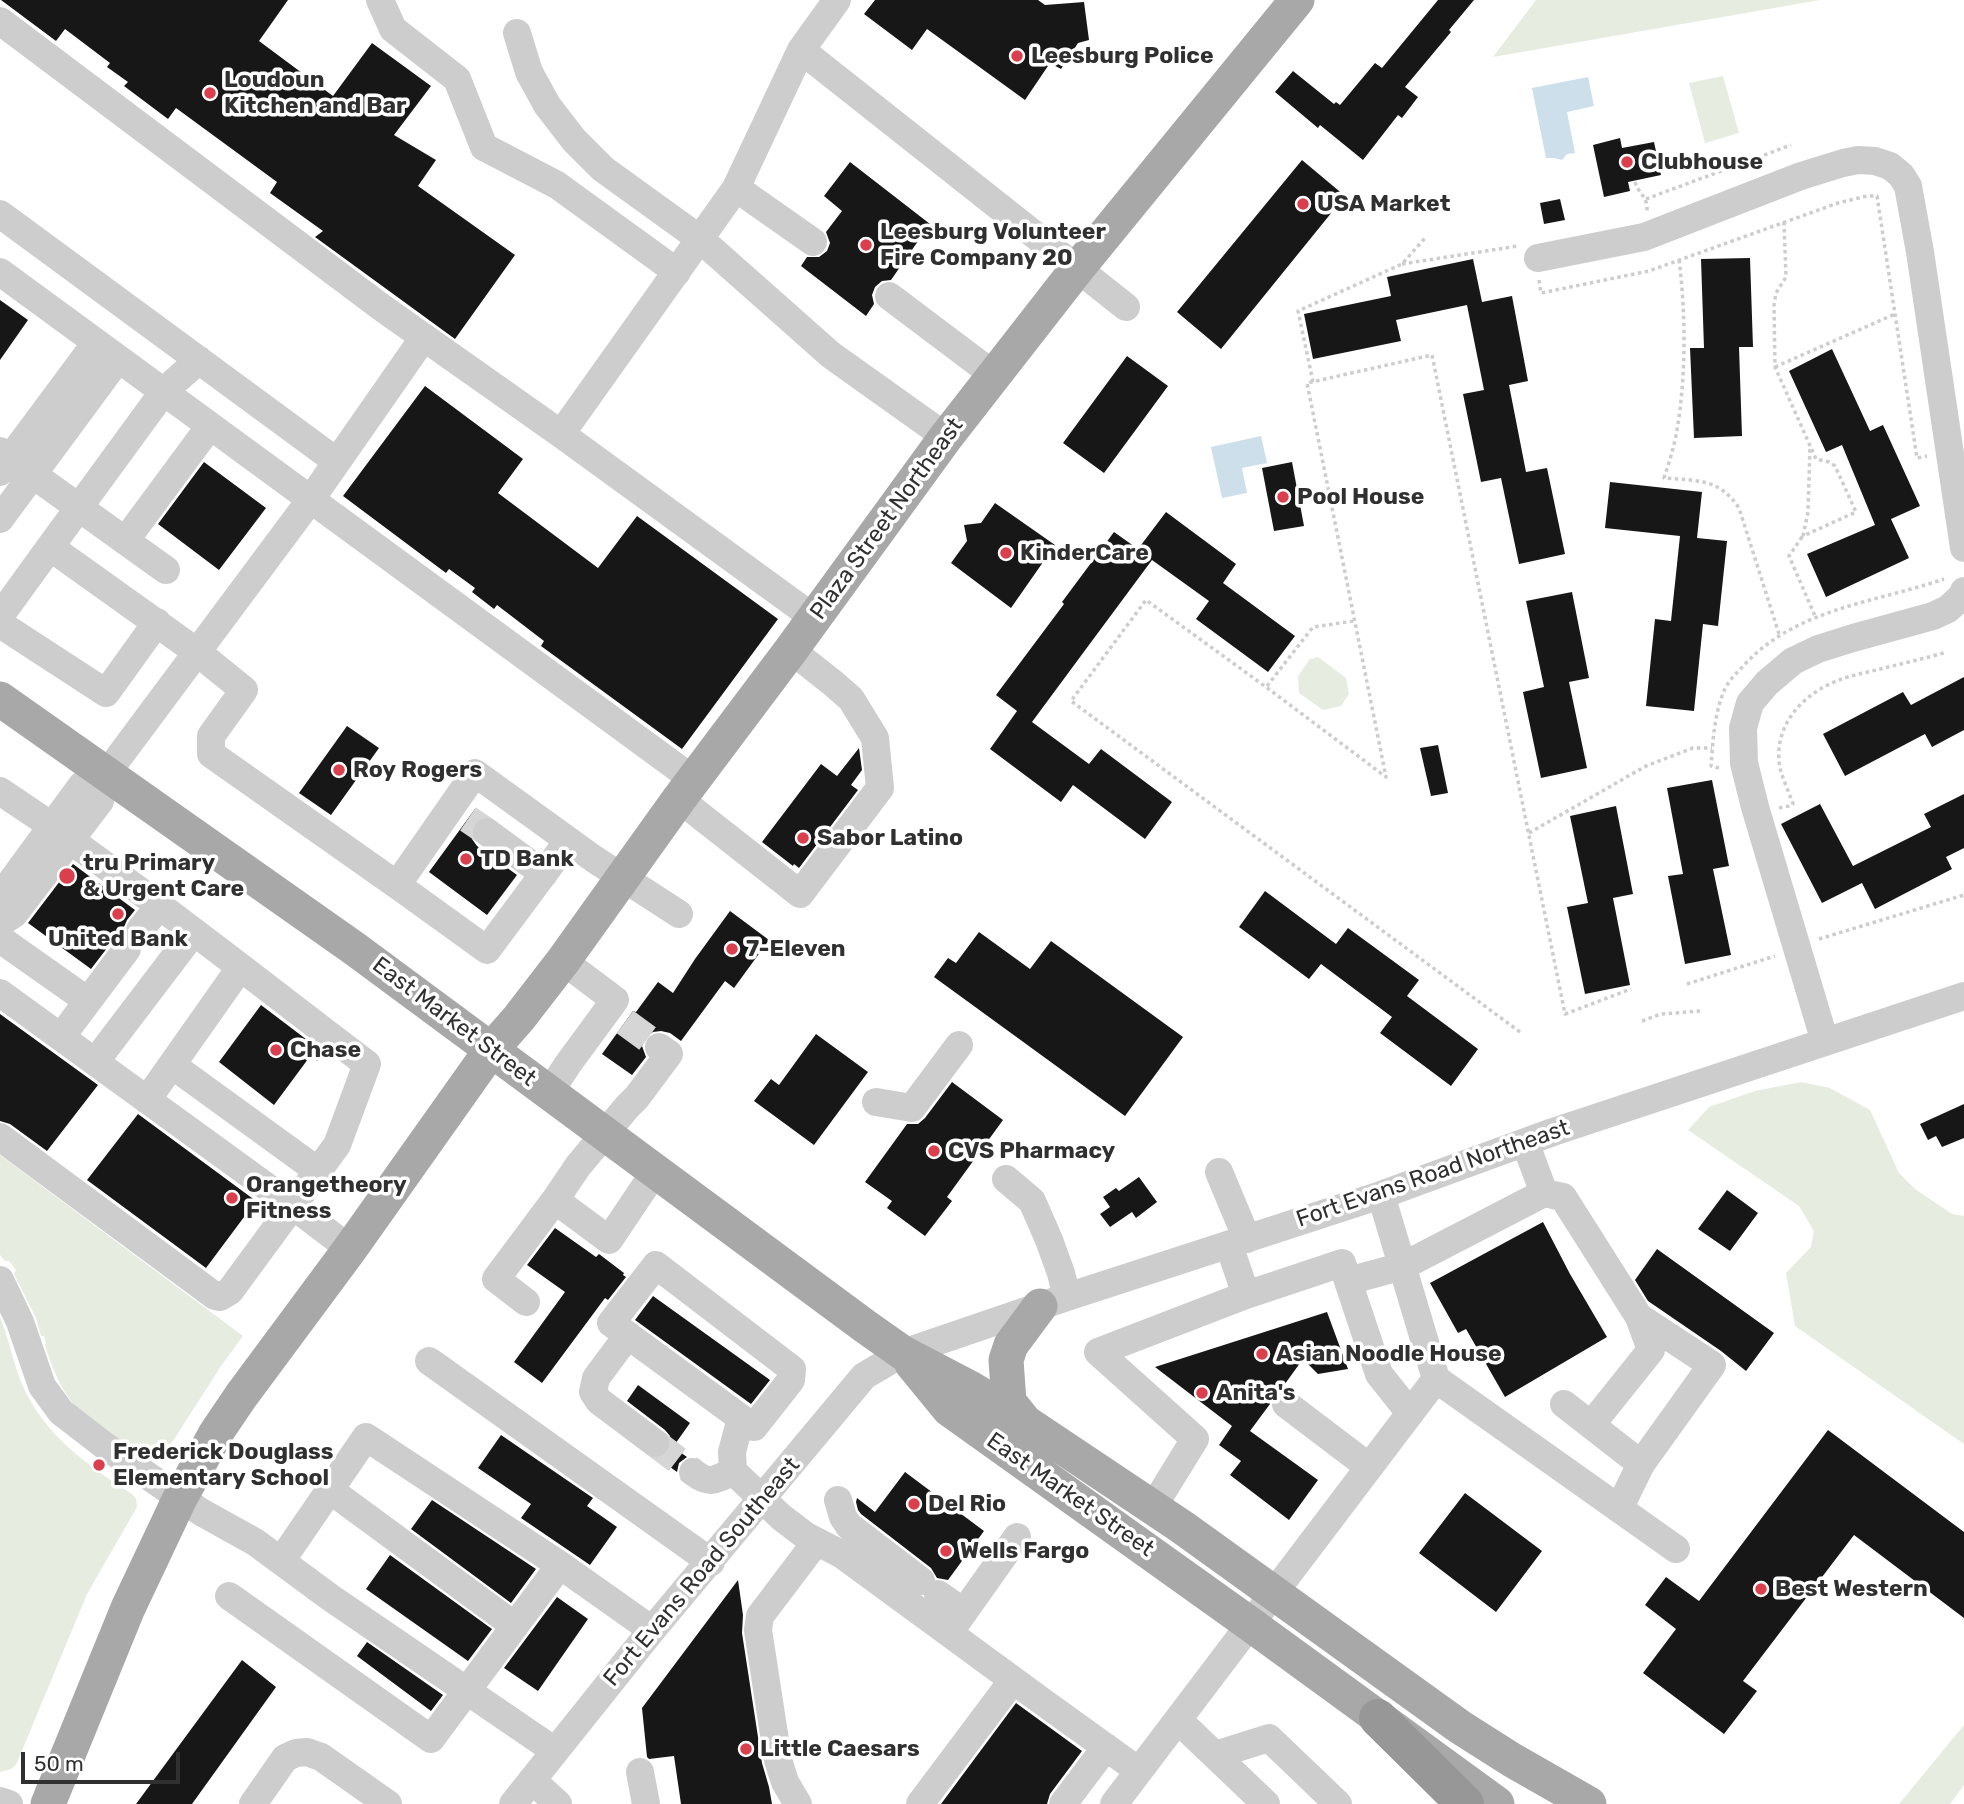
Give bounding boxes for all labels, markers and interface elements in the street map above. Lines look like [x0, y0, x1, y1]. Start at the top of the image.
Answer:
place label: Leesburg Police [1031, 42, 1214, 70]
marker: Leesburg Police [1009, 48, 1025, 64]
place label: Loudoun Kitchen and Bar [224, 66, 406, 120]
marker: Loudoun Kitchen and Bar [202, 85, 218, 101]
place label: Clubhouse [1641, 148, 1763, 176]
marker: Clubhouse [1619, 154, 1635, 170]
place label: USA Market [1317, 190, 1450, 218]
marker: USA Market [1295, 196, 1311, 212]
place label: Leesburg Volunteer Fire Company 20 [880, 218, 1106, 272]
marker: Leesburg Volunteer Fire Company 20 [858, 237, 874, 253]
street label: Plaza Street Northeast [805, 413, 969, 625]
place label: Pool House [1297, 483, 1424, 511]
marker: Pool House [1275, 489, 1291, 505]
place label: KinderCare [1020, 539, 1149, 567]
marker: KinderCare [998, 545, 1014, 561]
place label: Roy Rogers [353, 756, 482, 784]
marker: Roy Rogers [331, 762, 347, 778]
place label: Sabor Latino [817, 824, 963, 852]
marker: Sabor Latino [795, 830, 811, 846]
place label: TD Bank [480, 845, 574, 873]
place label: tru Primary & Urgent Care [83, 849, 244, 903]
marker: TD Bank [458, 851, 474, 867]
marker: tru Primary & Urgent Care [57, 866, 77, 886]
marker: United Bank [110, 906, 126, 922]
place label: United Bank [48, 925, 188, 953]
place label: 7-Eleven [746, 935, 846, 963]
marker: 7-Eleven [724, 941, 740, 957]
street label: East Market Street [367, 951, 541, 1093]
place label: Chase [290, 1036, 361, 1064]
marker: Chase [268, 1042, 284, 1058]
street label: Fort Evans Road Northeast [1293, 1114, 1573, 1234]
place label: CVS Pharmacy [948, 1137, 1115, 1165]
marker: CVS Pharmacy [926, 1143, 942, 1159]
place label: Orangetheory Fitness [246, 1171, 407, 1225]
marker: Orangetheory Fitness [224, 1190, 240, 1206]
place label: Asian Noodle House [1276, 1340, 1502, 1368]
marker: Asian Noodle House [1254, 1346, 1270, 1362]
place label: Anita's [1216, 1379, 1296, 1407]
marker: Anita's [1194, 1385, 1210, 1401]
street label: East Market Street [981, 1427, 1159, 1563]
place label: Frederick Douglass Elementary School [113, 1438, 334, 1492]
street label: Fort Evans Road Southeast [598, 1452, 806, 1692]
marker: Frederick Douglass Elementary School [91, 1457, 107, 1473]
place label: Del Rio [928, 1490, 1006, 1518]
marker: Del Rio [906, 1496, 922, 1512]
place label: Wells Fargo [960, 1537, 1089, 1565]
marker: Wells Fargo [938, 1543, 954, 1559]
place label: Best Western [1775, 1575, 1928, 1603]
marker: Best Western [1753, 1581, 1769, 1597]
place label: Little Caesars [760, 1735, 920, 1763]
scale bar [24, 1738, 184, 1782]
marker: Little Caesars [738, 1741, 754, 1757]
text: 50 m [34, 1751, 84, 1776]

